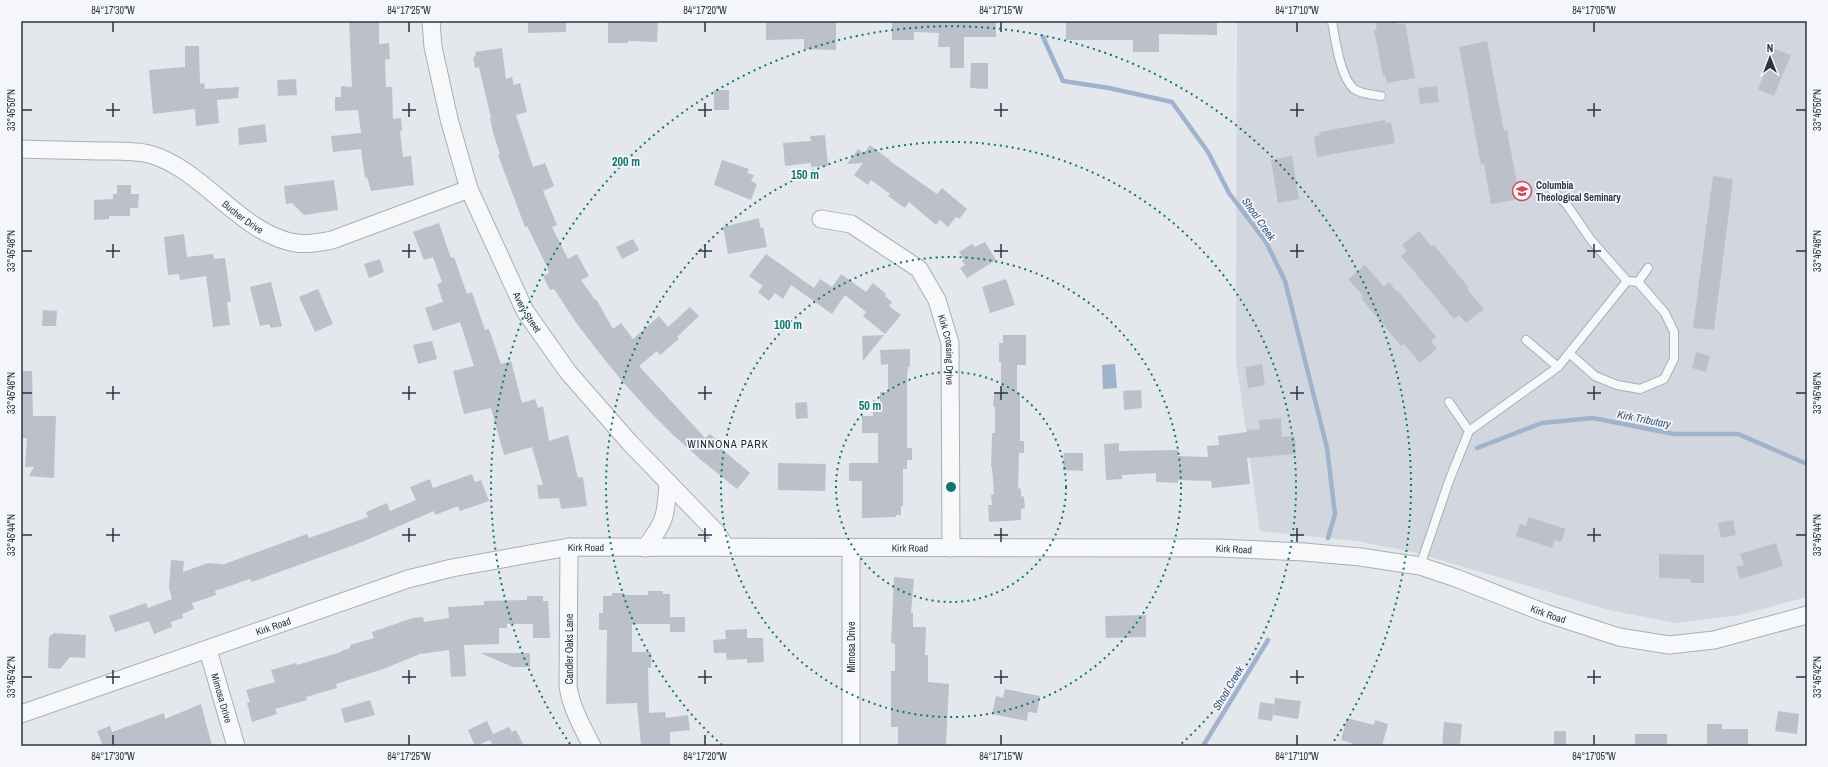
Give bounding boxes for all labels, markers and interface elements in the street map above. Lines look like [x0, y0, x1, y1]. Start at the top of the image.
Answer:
text: 84°17'30"W [91, 4, 135, 17]
text: 84°17'25"W [387, 4, 431, 17]
text: 84°17'20"W [683, 4, 727, 17]
text: 84°17'15"W [979, 4, 1023, 17]
text: 84°17'10"W [1275, 4, 1319, 17]
text: 84°17'05"W [1572, 4, 1616, 17]
north arrow [1750, 38, 1790, 78]
text: N [1767, 41, 1773, 55]
text: 33°45'50"N [5, 89, 18, 131]
text: 33°45'50"N [1811, 89, 1824, 131]
text: 200 m [612, 154, 640, 170]
text: 150 m [791, 167, 819, 183]
place label: Columbia Theological Seminary [1536, 179, 1621, 204]
school or university icon: Columbia Theological Seminary [1511, 180, 1533, 202]
water label: Shoal Creek [1239, 195, 1279, 244]
street label: Bucher Drive [220, 197, 266, 236]
text: 33°45'48"N [5, 230, 18, 272]
text: 33°45'48"N [1811, 230, 1824, 272]
street label: Avery Street [510, 289, 545, 335]
street label: Kirk Crossing Drive [935, 313, 957, 386]
text: 100 m [774, 317, 802, 333]
text: 33°45'46"N [5, 372, 18, 414]
text: 33°45'46"N [1811, 372, 1824, 414]
text: 50 m [859, 398, 881, 414]
water label: Kirk Tributary [1616, 407, 1672, 431]
district label: WINNONA PARK [687, 437, 769, 451]
centre of rings [944, 480, 958, 494]
text: 33°45'44"N [5, 514, 18, 556]
text: 33°45'44"N [1811, 514, 1824, 556]
street label: Kirk Road [568, 540, 604, 554]
street label: Kirk Road [892, 541, 928, 554]
street label: Kirk Road [1216, 541, 1252, 556]
street label: Kirk Road [1529, 601, 1568, 626]
street label: Candler Oaks Lane [563, 613, 576, 684]
street label: Kirk Road [254, 614, 292, 638]
street label: Mimosa Drive [845, 621, 858, 673]
text: 33°45'42"N [5, 656, 18, 698]
text: 33°45'42"N [1811, 656, 1824, 698]
water label: Shoal Creek [1209, 663, 1247, 713]
street label: Mimosa Drive [209, 672, 236, 725]
text: 84°17'30"W [91, 750, 135, 763]
text: 84°17'25"W [387, 750, 431, 763]
text: 84°17'20"W [683, 750, 727, 763]
text: 84°17'15"W [979, 750, 1023, 763]
text: 84°17'10"W [1275, 750, 1319, 763]
text: 84°17'05"W [1572, 750, 1616, 763]

